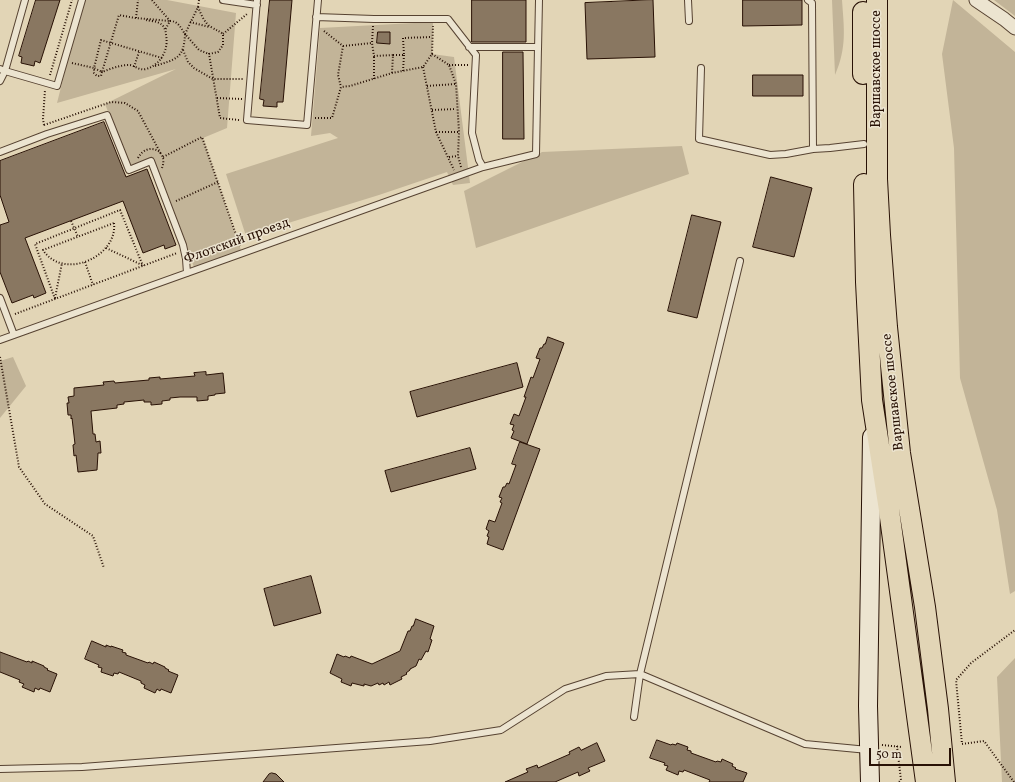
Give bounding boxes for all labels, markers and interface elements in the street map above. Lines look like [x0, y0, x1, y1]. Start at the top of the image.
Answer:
street label: Варшавское шоссе [869, 10, 885, 128]
street label: Флотский проезд [182, 215, 292, 269]
street label: Варшавское шоссе [879, 333, 909, 451]
scale bar [871, 740, 953, 766]
text: 50 m [876, 747, 902, 763]

